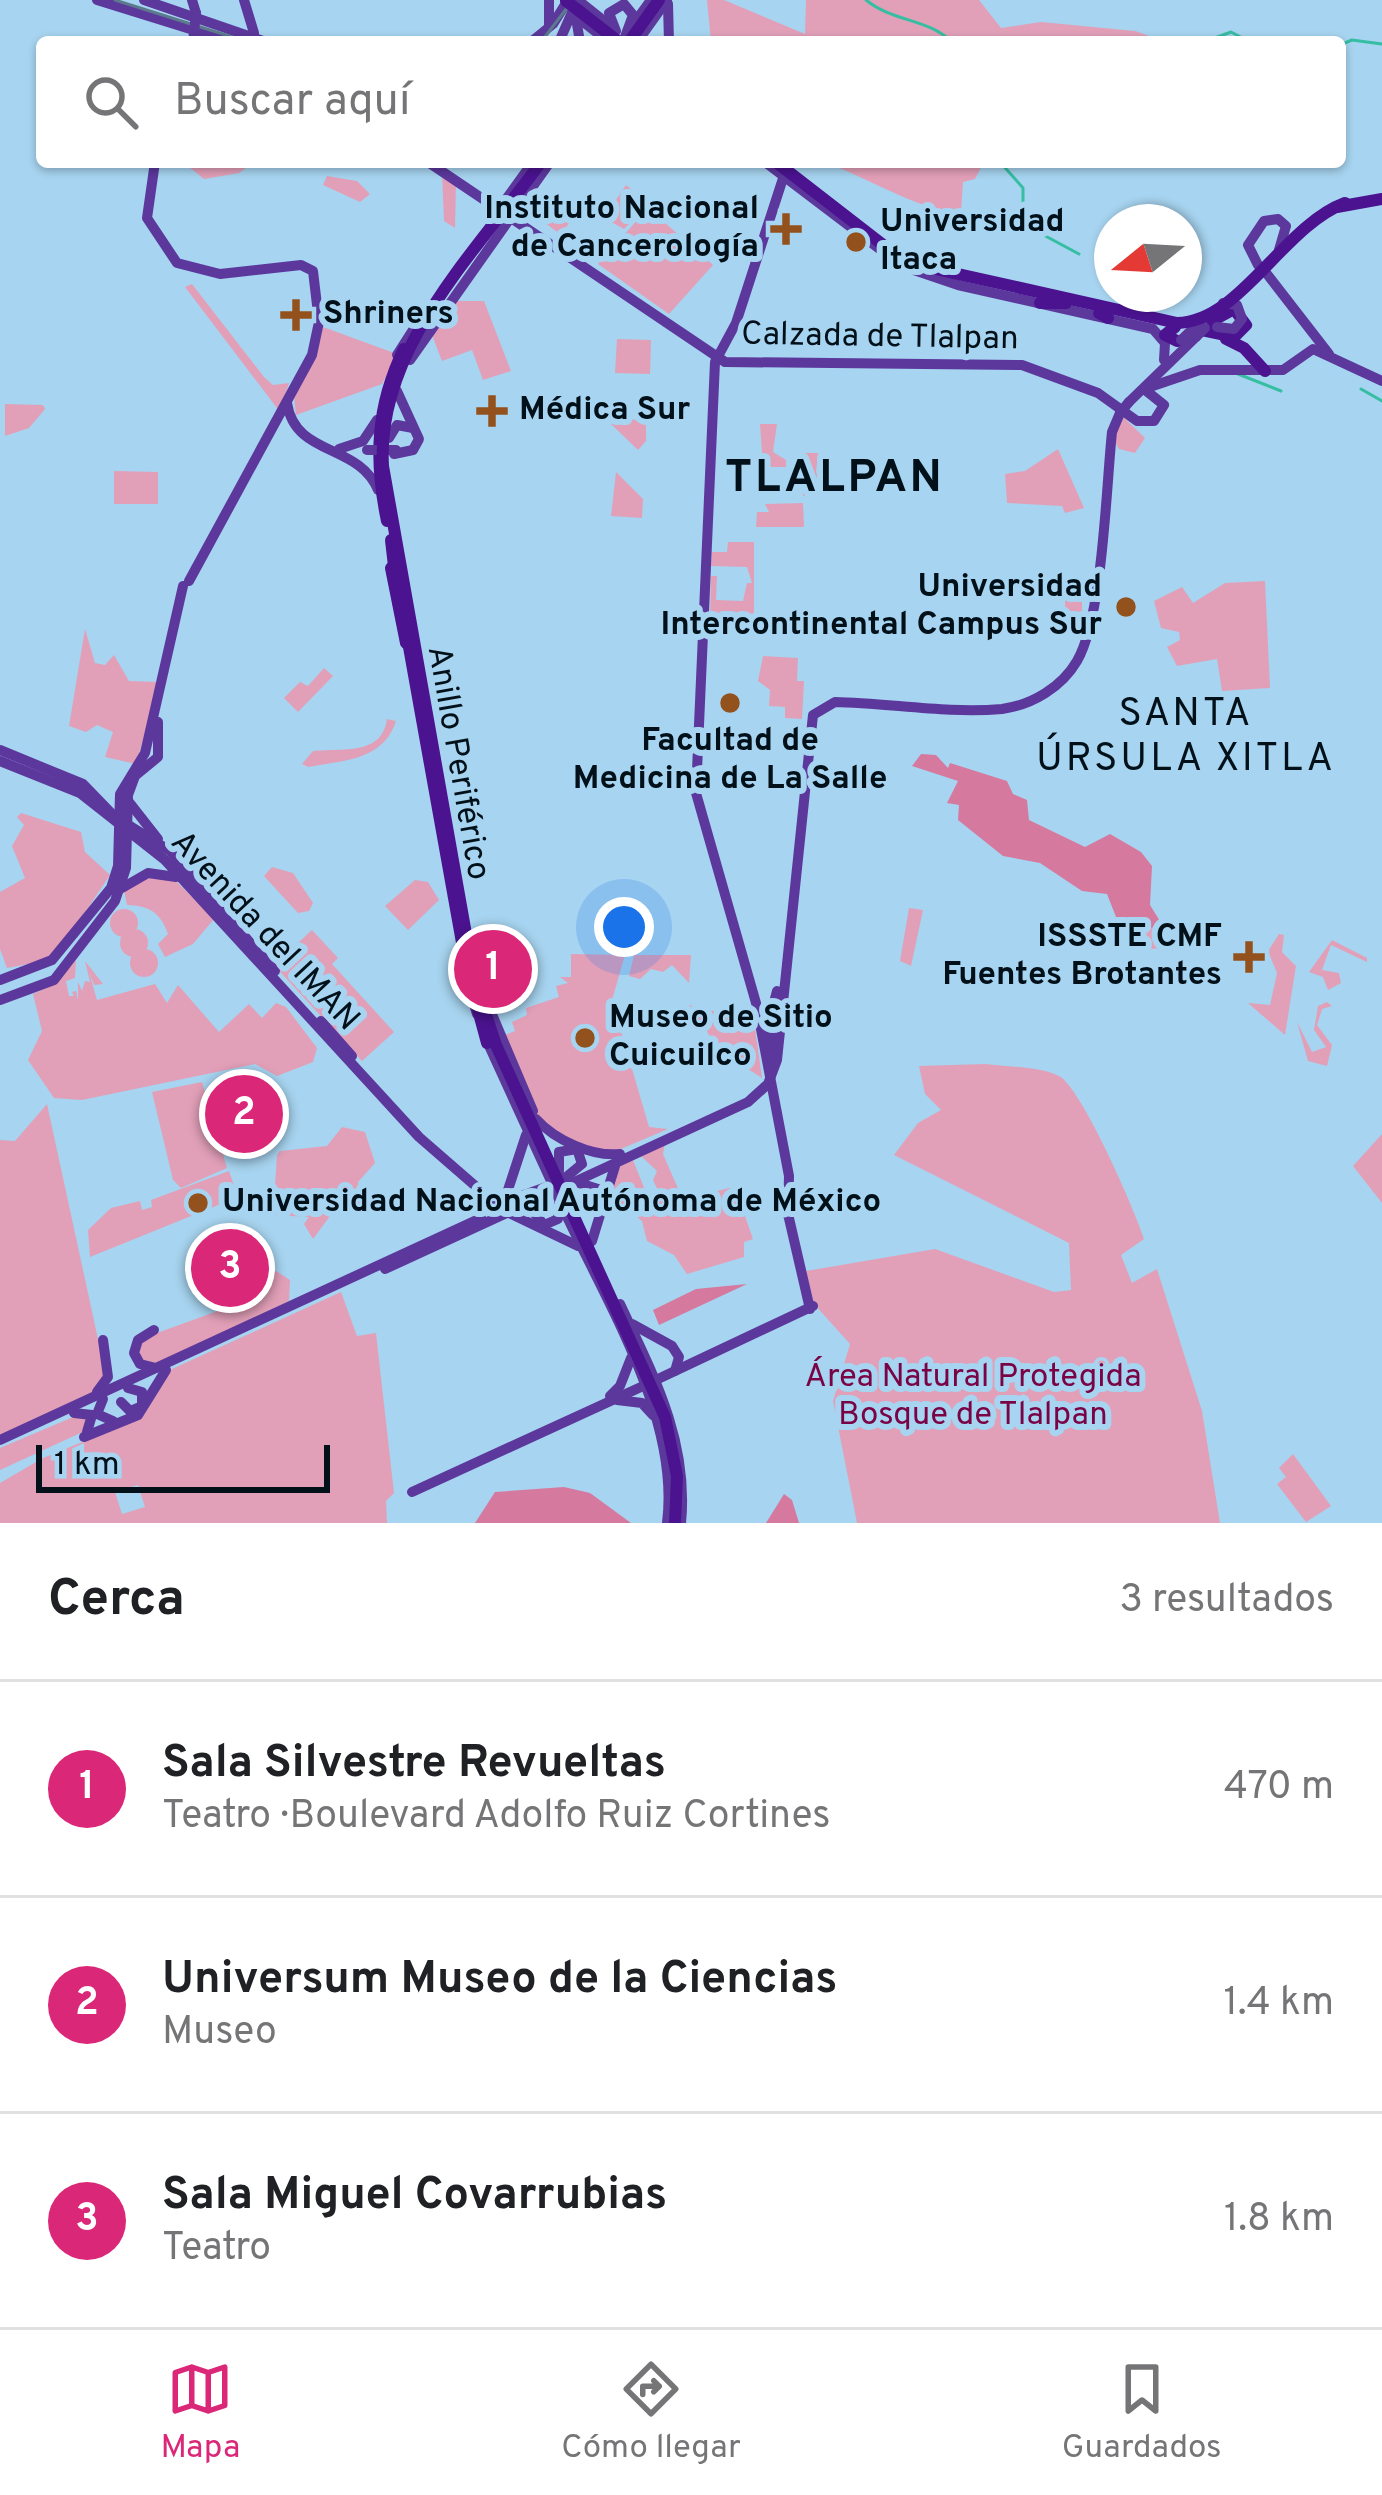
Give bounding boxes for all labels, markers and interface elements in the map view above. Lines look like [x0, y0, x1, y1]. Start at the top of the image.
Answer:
search box [36, 36, 1346, 168]
icon: search [78, 69, 144, 135]
text: Buscar aquí [174, 74, 410, 131]
place label: Instituto Nacional de Cancerología [484, 189, 759, 269]
place label: Universidad Itaca [880, 202, 1065, 282]
north arrow [1094, 204, 1202, 312]
marker: Instituto Nacional de Cancerología [770, 213, 802, 245]
marker: Universidad Itaca [843, 229, 869, 255]
place label: Shriners [323, 294, 454, 336]
marker: Shriners [280, 299, 312, 331]
street label: Calzada de Tlalpan [741, 315, 1019, 361]
place label: Médica Sur [519, 390, 691, 432]
marker: Médica Sur [476, 395, 508, 427]
district label: TLALPAN [725, 451, 945, 508]
place label: Universidad Intercontinental Campus Sur [661, 567, 1102, 647]
marker: Universidad Intercontinental Campus Sur [1113, 594, 1139, 620]
street label: Anillo Periférico [416, 643, 498, 883]
marker: Facultad de Medicina de La Salle [717, 690, 743, 716]
district label: SANTA ÚRSULA XITLA [1036, 691, 1336, 785]
place label: Facultad de Medicina de La Salle [573, 721, 887, 801]
street label: Avenida del IMAN [160, 823, 368, 1041]
your location [594, 897, 654, 957]
place label: ISSSTE CMF Fuentes Brotantes [942, 917, 1222, 997]
pin: 1 [454, 924, 532, 1014]
marker: ISSSTE CMF Fuentes Brotantes [1233, 941, 1265, 973]
place label: Museo de Sitio Cuicuilco [609, 998, 833, 1078]
marker: Museo de Sitio Cuicuilco [572, 1025, 598, 1051]
pin: 2 [205, 1069, 283, 1159]
place label: Universidad Nacional Autónoma de México [222, 1182, 881, 1224]
marker: Universidad Nacional Autónoma de México [185, 1190, 211, 1216]
pin: 3 [191, 1223, 269, 1313]
park label: Área Natural Protegida Bosque de Tlalpan [805, 1356, 1142, 1437]
scale bar [36, 1439, 330, 1492]
text: 1 km [54, 1445, 120, 1487]
text: Cerca [48, 1569, 185, 1634]
text: 3 resultados [1119, 1577, 1334, 1626]
text: Sala Silvestre Revueltas [162, 1736, 666, 1793]
text: 1 [79, 1764, 95, 1813]
text: 470 m [1224, 1764, 1334, 1813]
text: Teatro · Boulevard Adolfo Ruiz Cortines [162, 1793, 830, 1842]
text: Universum Museo de la Ciencias [162, 1952, 838, 2009]
text: 2 [75, 1980, 99, 2029]
text: 1.4 km [1224, 1980, 1334, 2029]
text: Museo [162, 2009, 277, 2058]
text: Sala Miguel Covarrubias [162, 2168, 667, 2225]
text: 3 [75, 2196, 99, 2245]
text: 1.8 km [1224, 2196, 1334, 2245]
text: Teatro [162, 2225, 271, 2274]
tab: Mapa [160, 2356, 240, 2470]
tab: Cómo llegar [561, 2356, 741, 2470]
tab: Guardados [1062, 2356, 1222, 2470]

